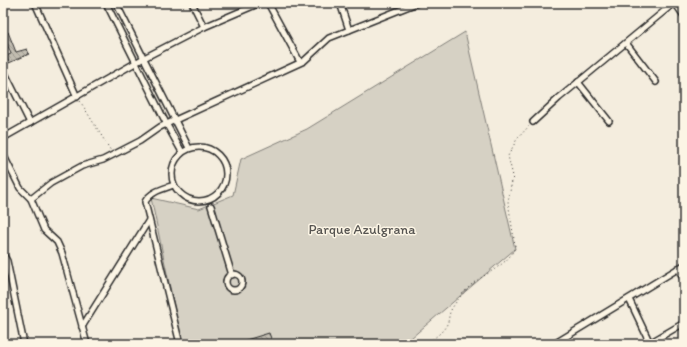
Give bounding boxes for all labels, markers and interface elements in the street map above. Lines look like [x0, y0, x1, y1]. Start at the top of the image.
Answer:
park label: Parque Azulgrana [309, 221, 416, 238]

